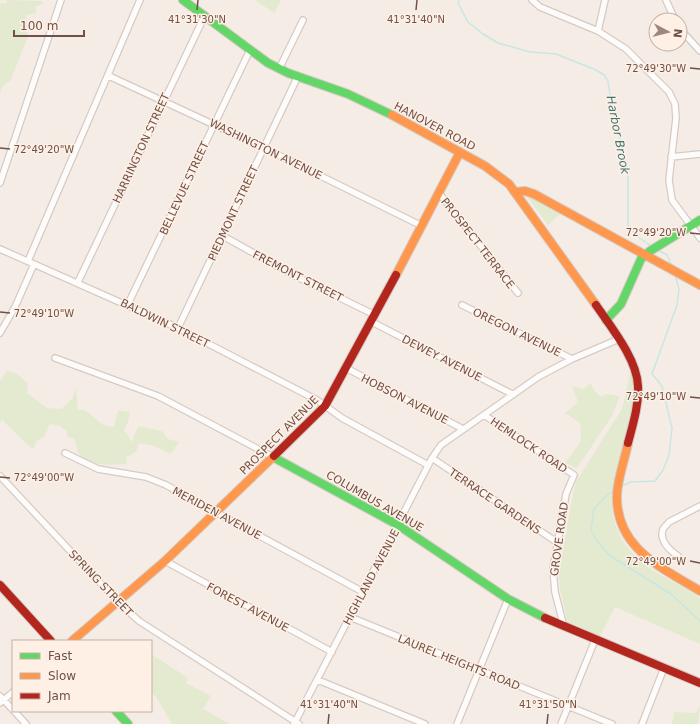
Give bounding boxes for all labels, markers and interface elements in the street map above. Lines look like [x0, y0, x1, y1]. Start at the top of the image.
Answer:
scale bar [14, 12, 84, 38]
north arrow [648, 12, 688, 52]
text: 41°31'30"N [168, 14, 226, 25]
text: 41°31'40"N [387, 14, 445, 25]
text: 100 m [20, 19, 58, 33]
text: N [670, 28, 684, 39]
text: 72°49'30"W [626, 63, 686, 74]
street label: HARRINGTON STREET [110, 91, 173, 205]
water label: Harbor Brook [604, 94, 633, 177]
street label: HANOVER ROAD [392, 100, 478, 153]
street label: WASHINGTON AVENUE [207, 116, 325, 183]
street label: BELLEVUE STREET [157, 139, 212, 237]
text: 72°49'20"W [14, 144, 74, 155]
street label: PIEDMONT STREET [206, 163, 261, 263]
street label: PROSPECT TERRACE [438, 195, 517, 291]
text: 72°49'20"W [626, 227, 686, 238]
street label: FREMONT STREET [251, 248, 345, 305]
street label: BALDWIN STREET [118, 296, 212, 351]
street label: OREGON AVENUE [470, 305, 563, 360]
text: 72°49'10"W [14, 308, 74, 319]
street label: DEWEY AVENUE [400, 333, 484, 384]
street label: HOBSON AVENUE [359, 372, 451, 427]
text: 72°49'10"W [626, 391, 686, 402]
street label: PROSPECT AVENUE [237, 393, 321, 477]
street label: HEMLOCK ROAD [488, 415, 569, 476]
street label: TERRACE GARDENS [445, 465, 543, 537]
street label: COLUMBUS AVENUE [324, 468, 426, 535]
text: 72°49'00"W [14, 472, 74, 483]
street label: MERIDEN AVENUE [170, 484, 264, 542]
street label: GROVE ROAD [548, 501, 571, 577]
street label: HIGHLAND AVENUE [341, 527, 402, 628]
street label: SPRING STREET [66, 548, 136, 619]
text: 72°49'00"W [626, 556, 686, 567]
street label: FOREST AVENUE [204, 580, 291, 635]
street label: LAUREL HEIGHTS ROAD [396, 632, 522, 693]
legend [12, 640, 152, 712]
text: Fast [48, 649, 72, 663]
text: Slow [48, 669, 76, 683]
text: Jam [47, 689, 71, 703]
text: 41°31'40"N [300, 699, 358, 710]
text: 41°31'50"N [519, 699, 577, 710]

